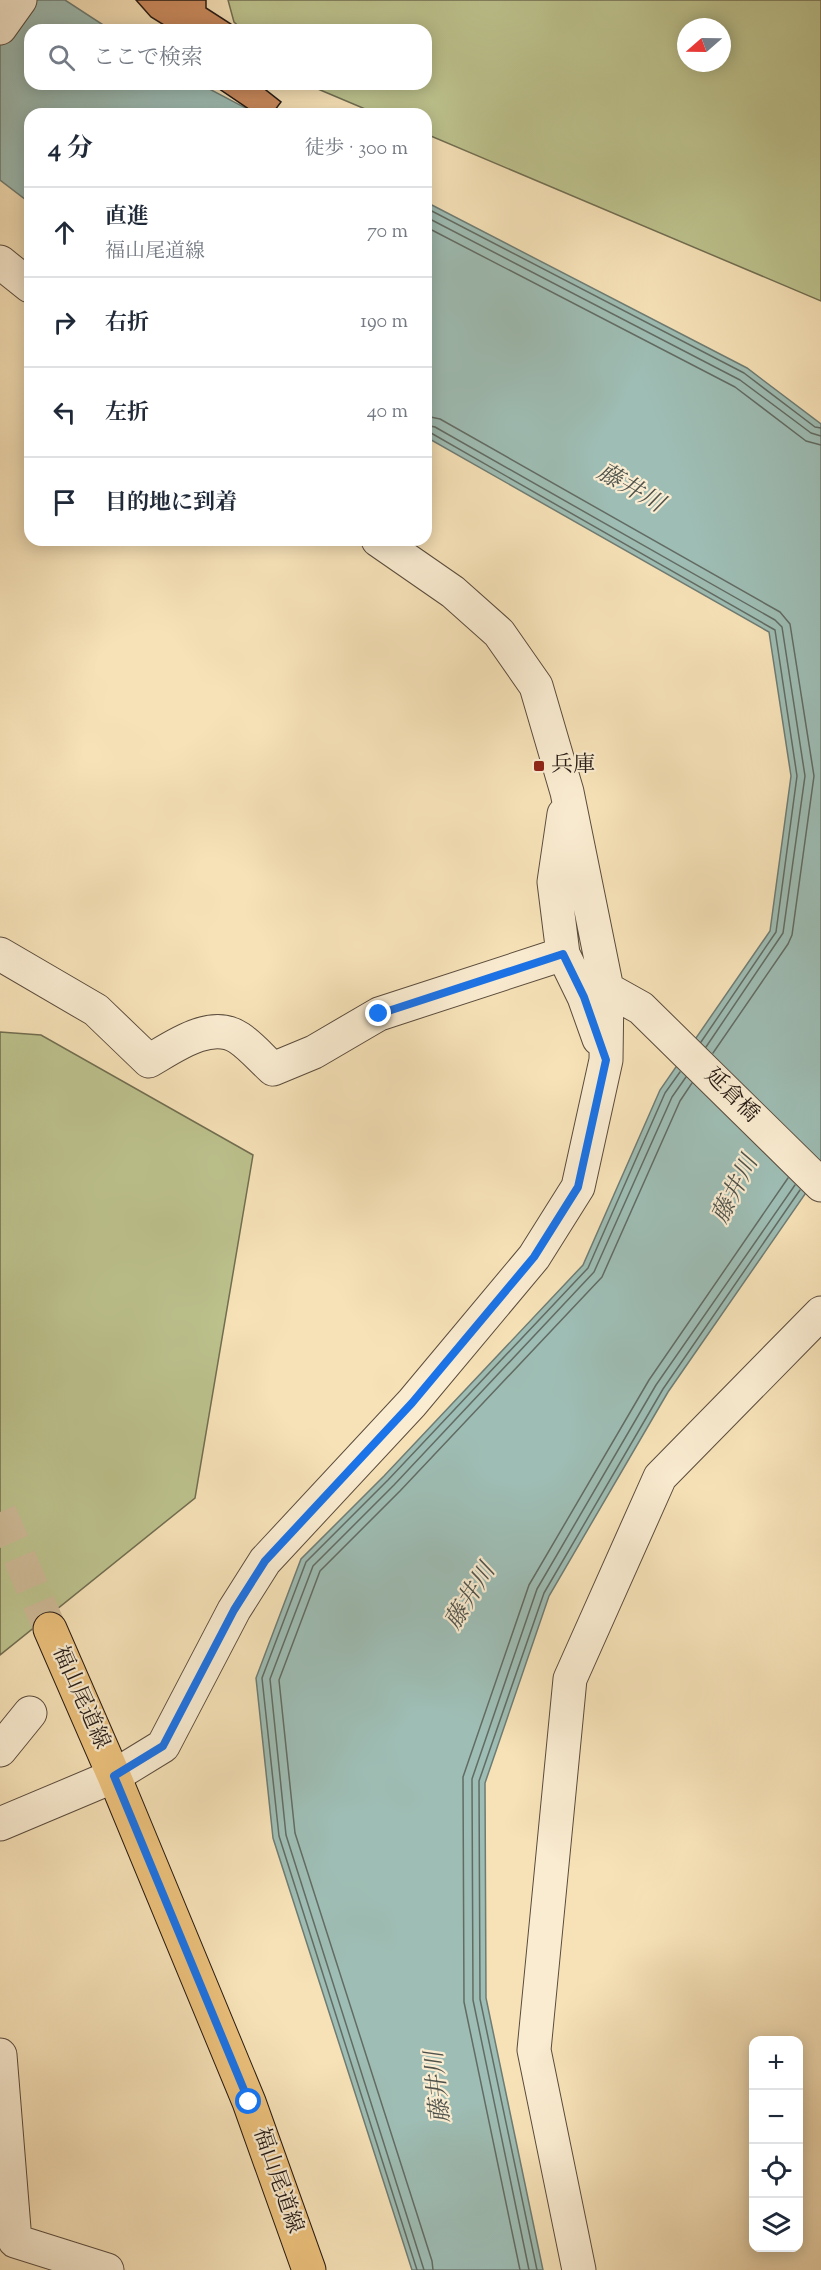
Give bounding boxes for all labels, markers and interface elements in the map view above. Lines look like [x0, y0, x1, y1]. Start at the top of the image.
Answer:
north arrow [677, 18, 731, 72]
search box [24, 24, 432, 90]
icon: search [45, 41, 78, 74]
text: ここで検索 [93, 43, 203, 75]
text: 4 分 [48, 131, 93, 168]
text: 徒歩 · 300 m [305, 135, 408, 164]
text: 直進 [105, 202, 149, 234]
icon: ahead [48, 216, 81, 249]
text: 70 m [367, 218, 408, 247]
text: 福山尾道線 [105, 238, 205, 267]
icon: right [48, 306, 81, 339]
text: 右折 [105, 308, 149, 340]
text: 190 m [360, 308, 408, 337]
icon: left [48, 396, 81, 429]
text: 左折 [105, 398, 149, 430]
text: 40 m [367, 398, 408, 427]
water label: 藤井川 [590, 456, 672, 523]
icon: arrive [48, 486, 81, 519]
text: 目的地に到着 [105, 488, 237, 520]
place label: 兵庫 [551, 750, 595, 782]
marker: 兵庫 [532, 759, 546, 773]
route end [365, 1000, 391, 1026]
street label: 延倉橋 [696, 1061, 766, 1131]
water label: 藤井川 [705, 1148, 769, 1230]
water label: 藤井川 [438, 1555, 506, 1637]
street label: 福山尾道線 [43, 1641, 117, 1755]
map controls [749, 2036, 803, 2252]
button: + [749, 2036, 803, 2090]
water label: 藤井川 [418, 2046, 460, 2125]
route start [235, 2088, 261, 2114]
button: − [749, 2090, 803, 2144]
street label: 福山尾道線 [244, 2124, 310, 2238]
button: locate [749, 2144, 803, 2198]
button: layers [749, 2198, 803, 2252]

